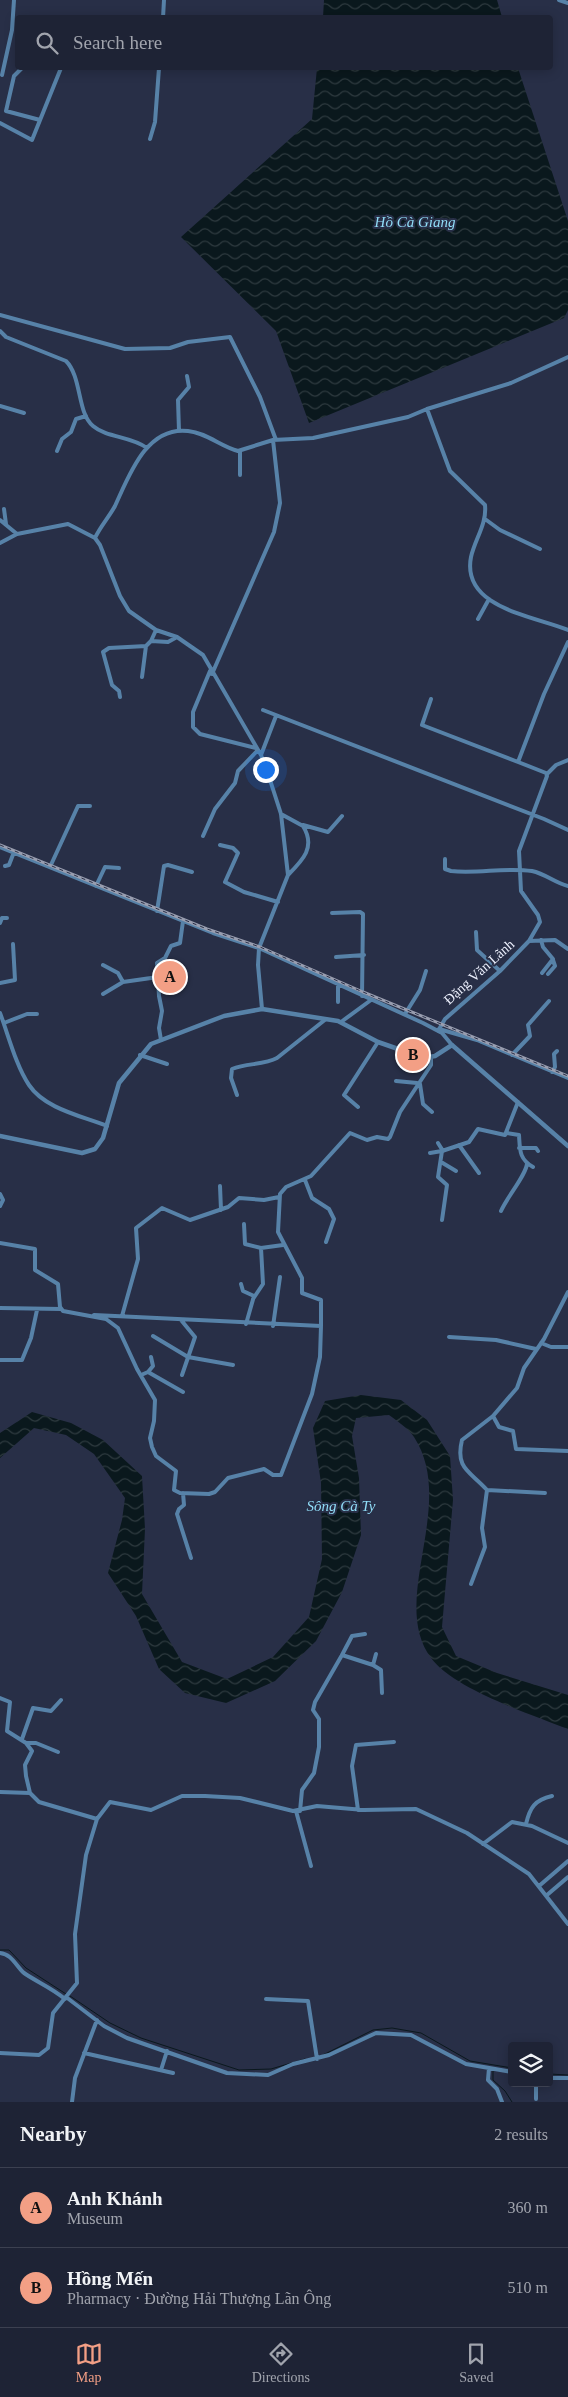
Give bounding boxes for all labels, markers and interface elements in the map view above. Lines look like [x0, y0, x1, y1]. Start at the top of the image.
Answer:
search box [15, 15, 553, 70]
icon: search [33, 29, 61, 57]
text: Search here [73, 32, 162, 53]
water label: Hồ Cà Giang [374, 214, 456, 230]
your location [253, 757, 279, 783]
street label: Đặng Văn Lãnh [441, 937, 517, 1007]
pin: A [154, 958, 186, 996]
pin: B [397, 1036, 429, 1074]
water label: Sông Cà Ty [307, 1498, 376, 1514]
map controls [508, 2042, 553, 2087]
button: layers [508, 2042, 553, 2087]
text: Nearby [20, 2122, 87, 2146]
text: 2 results [494, 2126, 548, 2143]
text: Anh Khánh [67, 2188, 163, 2209]
text: A [30, 2199, 42, 2216]
text: 360 m [508, 2199, 548, 2216]
text: Museum [67, 2210, 123, 2227]
text: Hồng Mến [67, 2268, 153, 2289]
text: B [31, 2279, 41, 2296]
text: 510 m [508, 2279, 548, 2296]
text: Pharmacy · Đường Hải Thượng Lãn Ông [67, 2290, 331, 2307]
tab: Map [75, 2340, 103, 2386]
tab: Directions [252, 2340, 310, 2386]
tab: Saved [459, 2340, 493, 2386]

